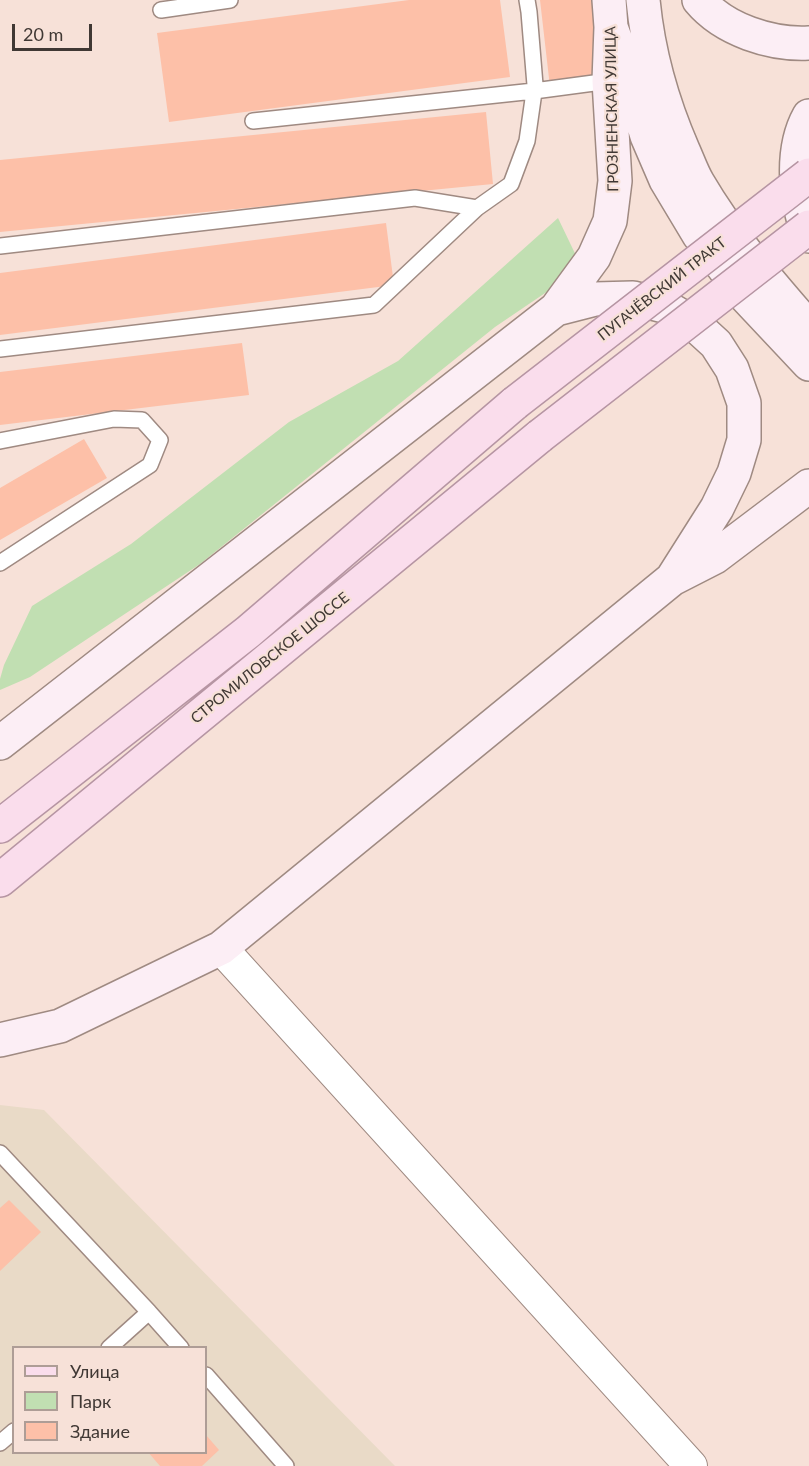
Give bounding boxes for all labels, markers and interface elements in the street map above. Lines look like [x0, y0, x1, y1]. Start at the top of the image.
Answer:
scale bar [15, 12, 94, 50]
text: 20 m [23, 23, 63, 45]
street label: ГРОЗНЕНСКАЯ УЛИЦА [602, 26, 622, 192]
street label: ПУГАЧЁВСКИЙ ТРАКТ [594, 233, 730, 345]
street label: СТРОМИЛОВСКОЕ ШОССЕ [187, 589, 353, 727]
legend [12, 1346, 207, 1454]
text: Улица [70, 1360, 120, 1382]
text: Парк [70, 1390, 111, 1412]
text: Здание [70, 1420, 130, 1442]

